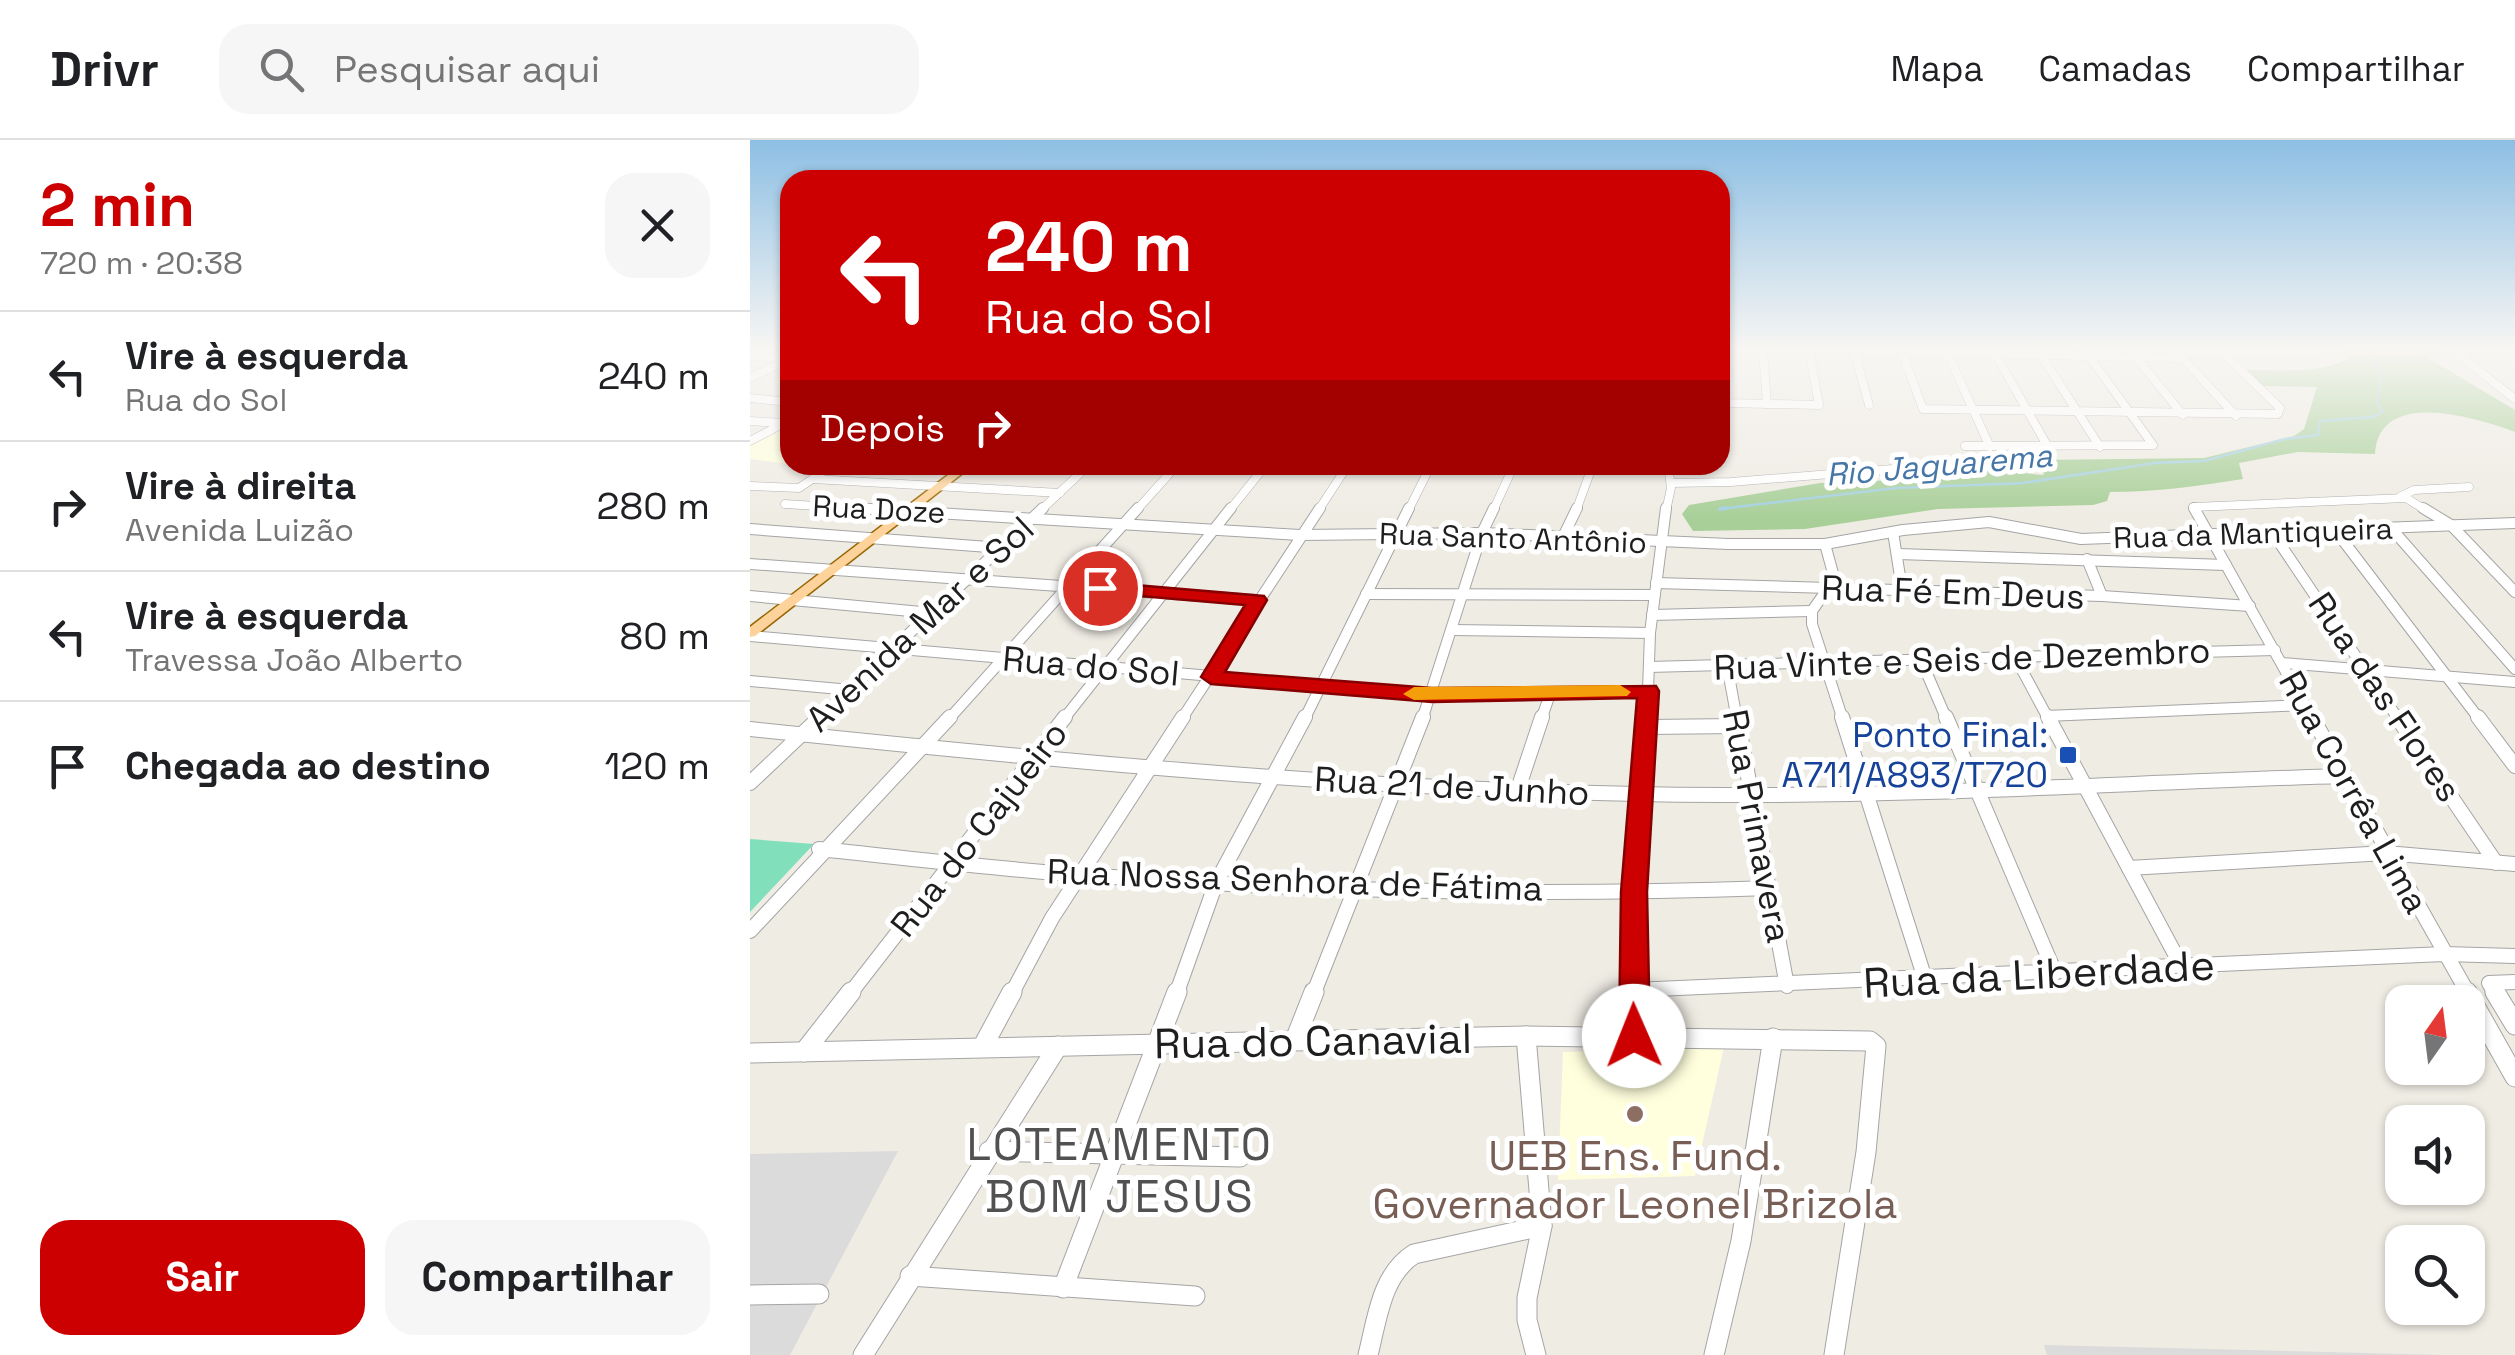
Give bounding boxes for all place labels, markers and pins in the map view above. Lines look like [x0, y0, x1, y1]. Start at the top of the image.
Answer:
pin [1058, 546, 1143, 631]
place label: Ponto Final: A711/A893/T720 [1781, 713, 2048, 797]
marker: Ponto Final: A711/A893/T720 [2057, 744, 2079, 766]
marker: UEB Ens. Fund. Governador Leonel Brizola [1624, 1103, 1646, 1125]
place label: UEB Ens. Fund. Governador Leonel Brizola [1373, 1129, 1897, 1230]

